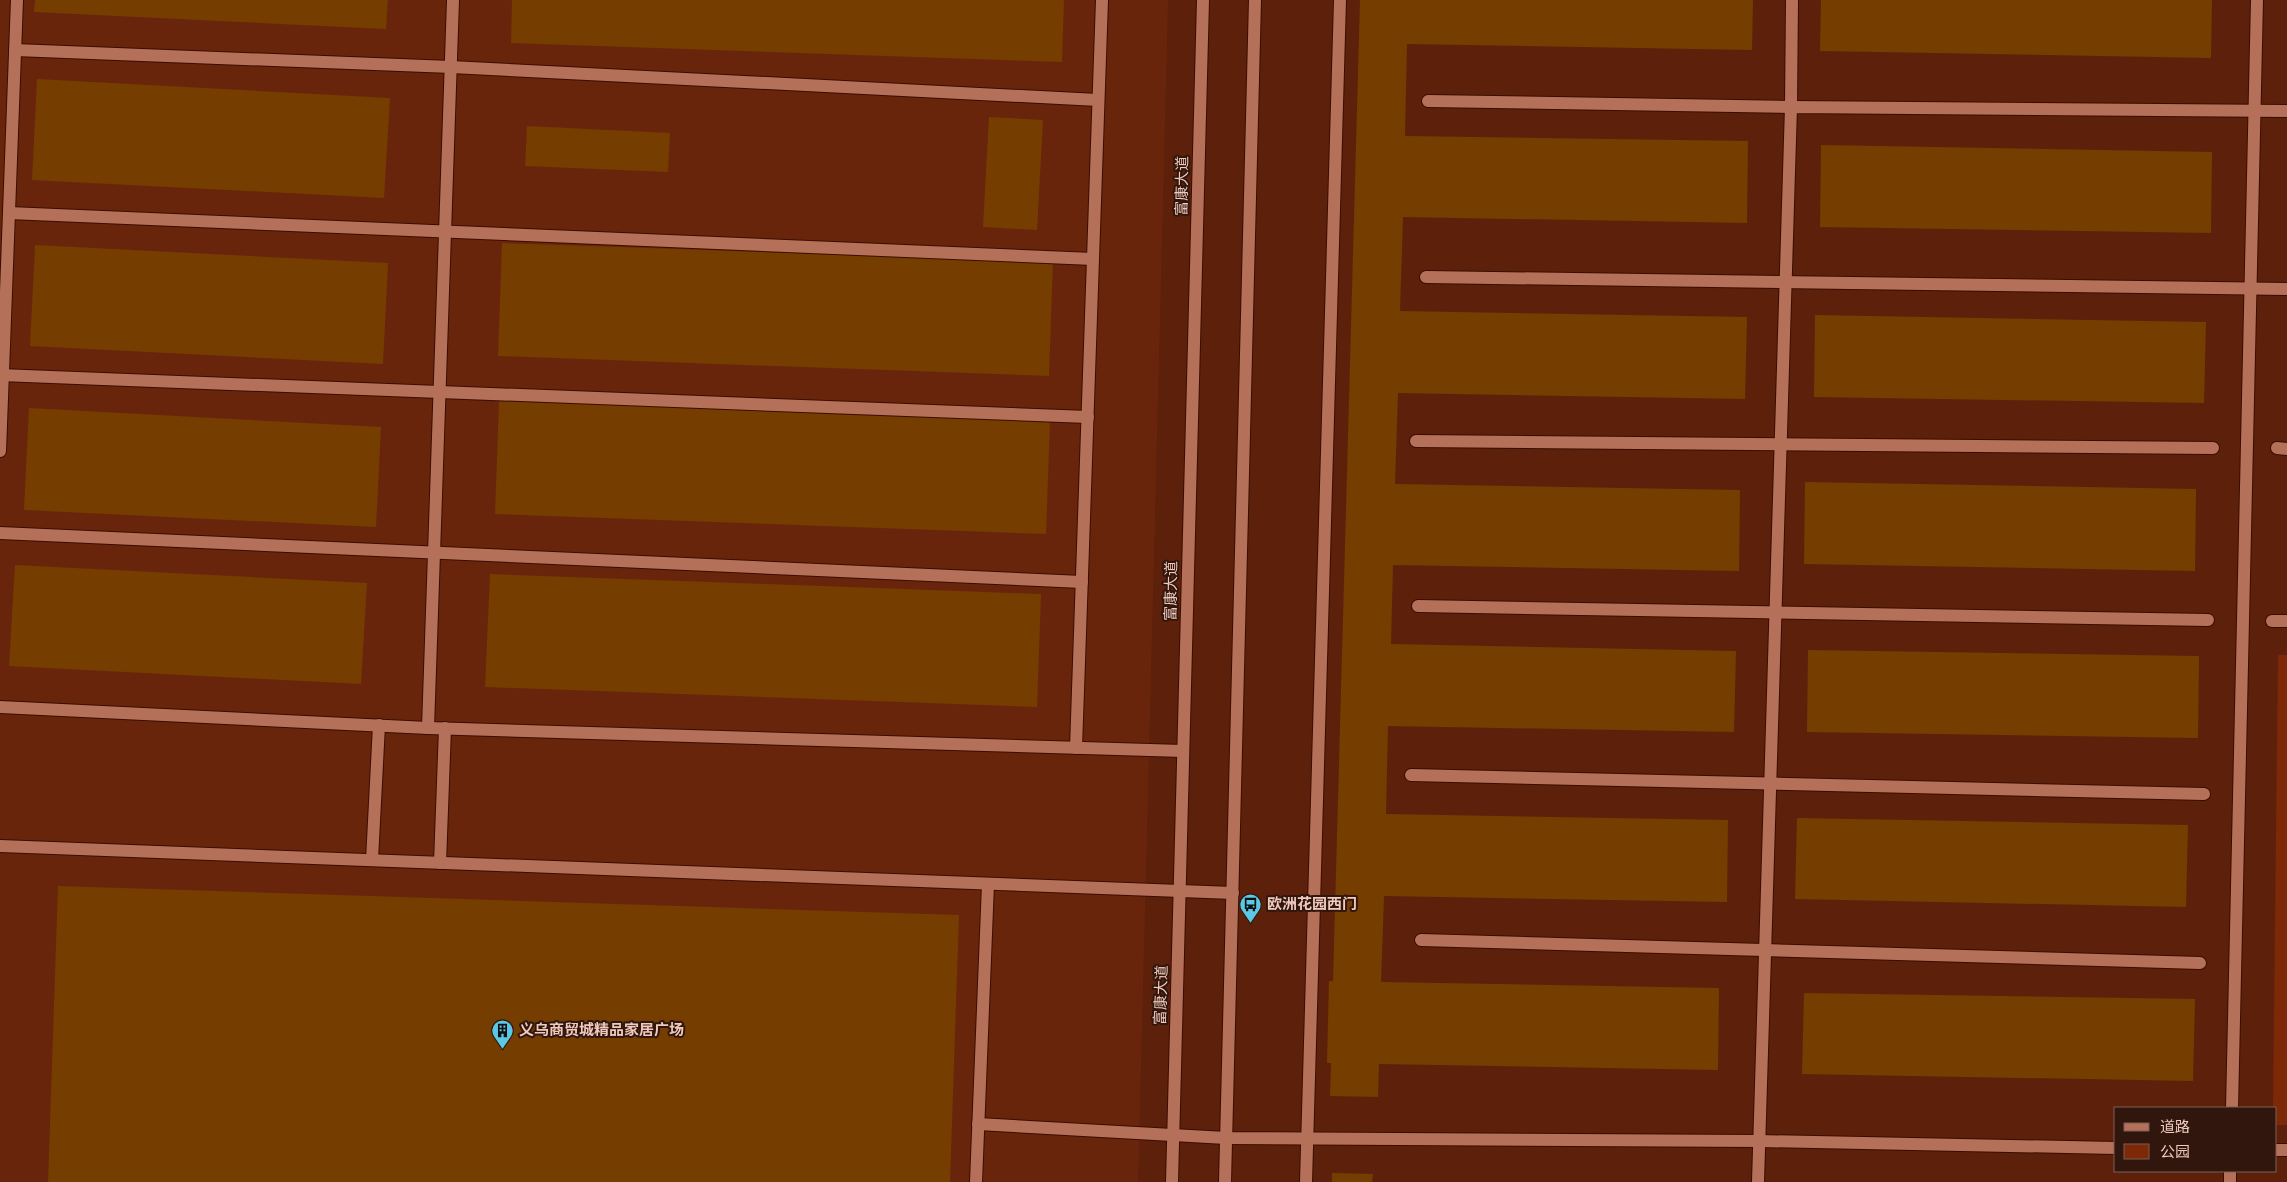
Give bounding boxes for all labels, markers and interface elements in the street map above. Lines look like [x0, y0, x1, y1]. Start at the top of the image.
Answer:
street label: 富康大道 [1172, 156, 1192, 216]
street label: 富康大道 [1161, 561, 1181, 621]
bus stop icon: 欧洲花园西门 [1239, 892, 1263, 923]
place label: 欧洲花园西门 [1267, 895, 1357, 913]
street label: 富康大道 [1151, 965, 1171, 1025]
building icon: 义乌商贸城精品家居广场 [491, 1018, 515, 1049]
place label: 义乌商贸城精品家居广场 [519, 1021, 684, 1039]
legend [2114, 1107, 2277, 1172]
text: 道路 [2160, 1118, 2190, 1136]
text: 公园 [2160, 1143, 2190, 1161]

